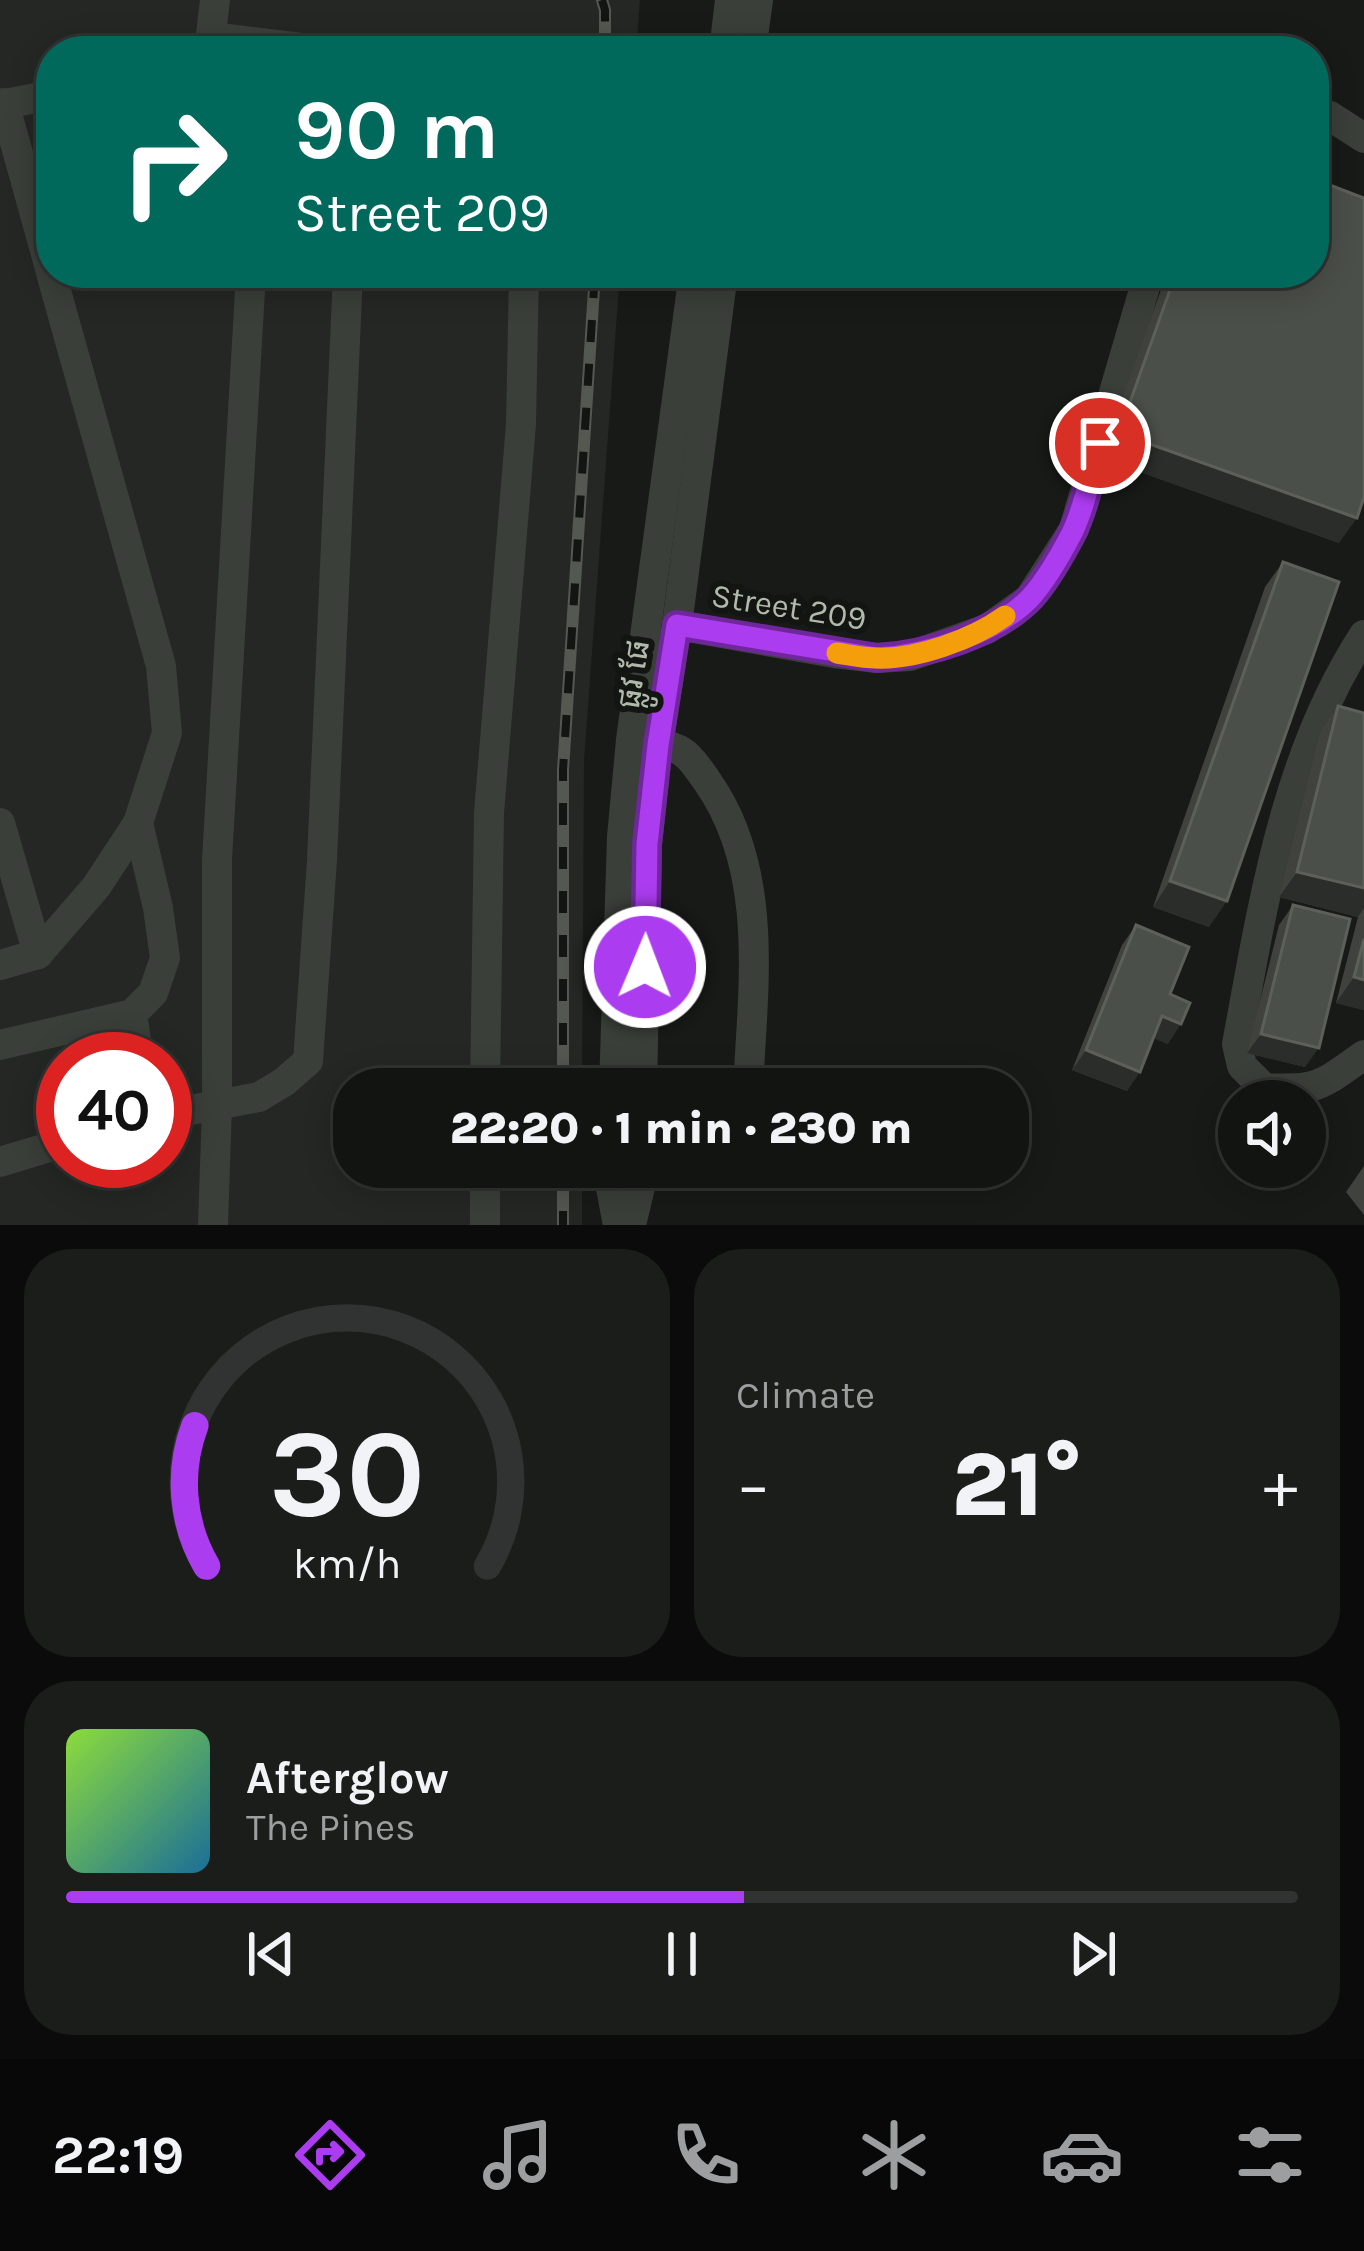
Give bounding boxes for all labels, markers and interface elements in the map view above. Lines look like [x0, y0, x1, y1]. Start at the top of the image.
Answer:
text: 90 m [294, 81, 499, 179]
icon: right [96, 84, 252, 240]
text: Street 209 [294, 181, 550, 245]
pin [1049, 392, 1151, 494]
icon: arrive [1067, 410, 1133, 476]
street label: Street 209 [709, 576, 869, 638]
street label: ផ្លូវ ផែ [609, 636, 667, 713]
position arrow [582, 904, 708, 1030]
speed limit sign: 40 [36, 1032, 192, 1188]
map controls [1218, 1080, 1326, 1188]
button: sound [1218, 1080, 1326, 1188]
text: 22:20 · 1 min · 230 m [450, 1102, 912, 1154]
text: Climate [736, 1372, 875, 1418]
text: 30 [269, 1401, 425, 1546]
text: 21° [952, 1432, 1082, 1538]
text: − [736, 1446, 771, 1524]
text: + [1263, 1446, 1298, 1524]
text: km/h [293, 1539, 401, 1589]
text: Afterglow [246, 1752, 449, 1804]
text: The Pines [246, 1804, 416, 1850]
icon: previous [238, 1921, 304, 1987]
icon: pause [649, 1921, 715, 1987]
icon: next [1060, 1921, 1126, 1987]
icon: directions [288, 2113, 372, 2197]
icon: music [476, 2113, 560, 2197]
icon: phone [664, 2113, 748, 2197]
icon: climate [852, 2113, 936, 2197]
icon: car [1040, 2113, 1124, 2197]
icon: filters [1228, 2113, 1312, 2197]
text: 22:19 [52, 2123, 184, 2187]

